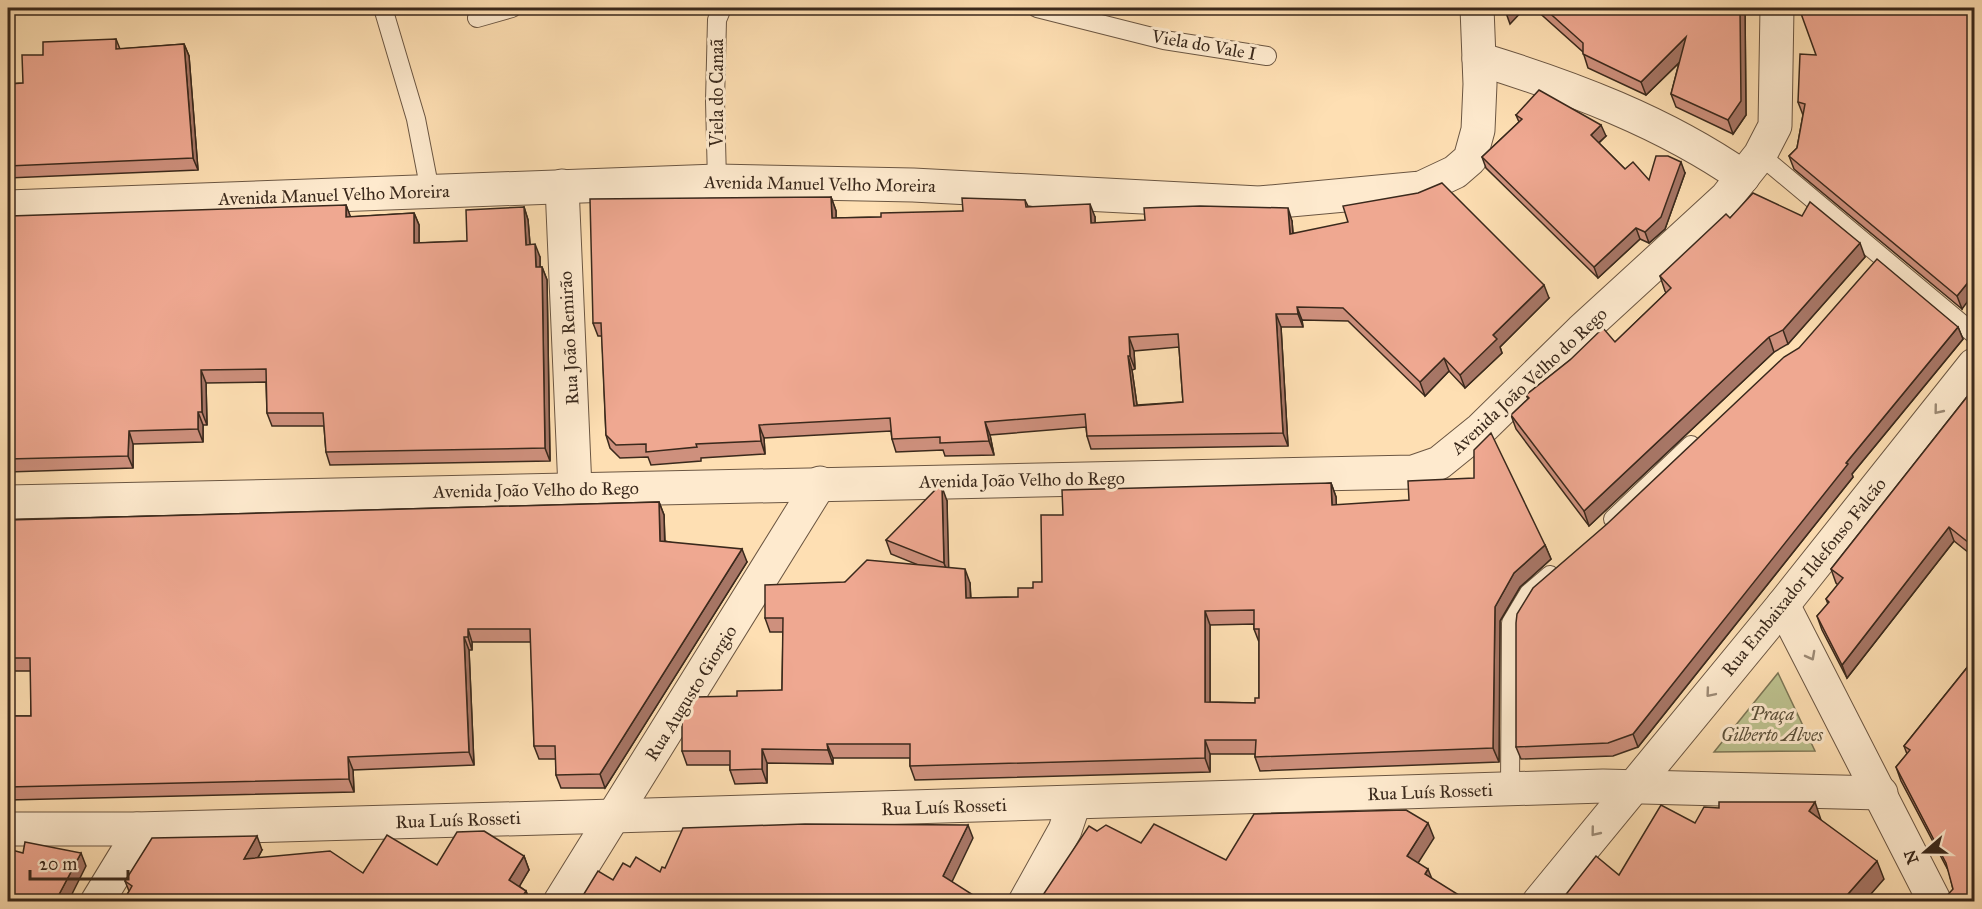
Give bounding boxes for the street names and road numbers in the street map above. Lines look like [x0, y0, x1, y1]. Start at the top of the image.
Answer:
street label: Viela do Vale I [1149, 25, 1258, 65]
street label: Viela do Canaã [706, 39, 728, 148]
street label: Avenida Manuel Velho Moreira [703, 171, 936, 197]
street label: Avenida Manuel Velho Moreira [217, 180, 451, 210]
street label: Rua João Remirão [555, 270, 584, 406]
street label: Avenida João Velho do Rego [1446, 303, 1612, 461]
street label: Avenida João Velho do Rego [918, 467, 1125, 494]
street label: Rua Embaixador Ildefonso Falcão [1717, 473, 1891, 681]
street label: Avenida João Velho do Rego [432, 477, 639, 504]
street label: Rua Augusto Giorgio [640, 621, 742, 765]
street label: Rua Luís Rosseti [1367, 779, 1493, 805]
street label: Rua Luís Rosseti [881, 794, 1007, 820]
street label: Rua Luís Rosseti [395, 807, 521, 833]

